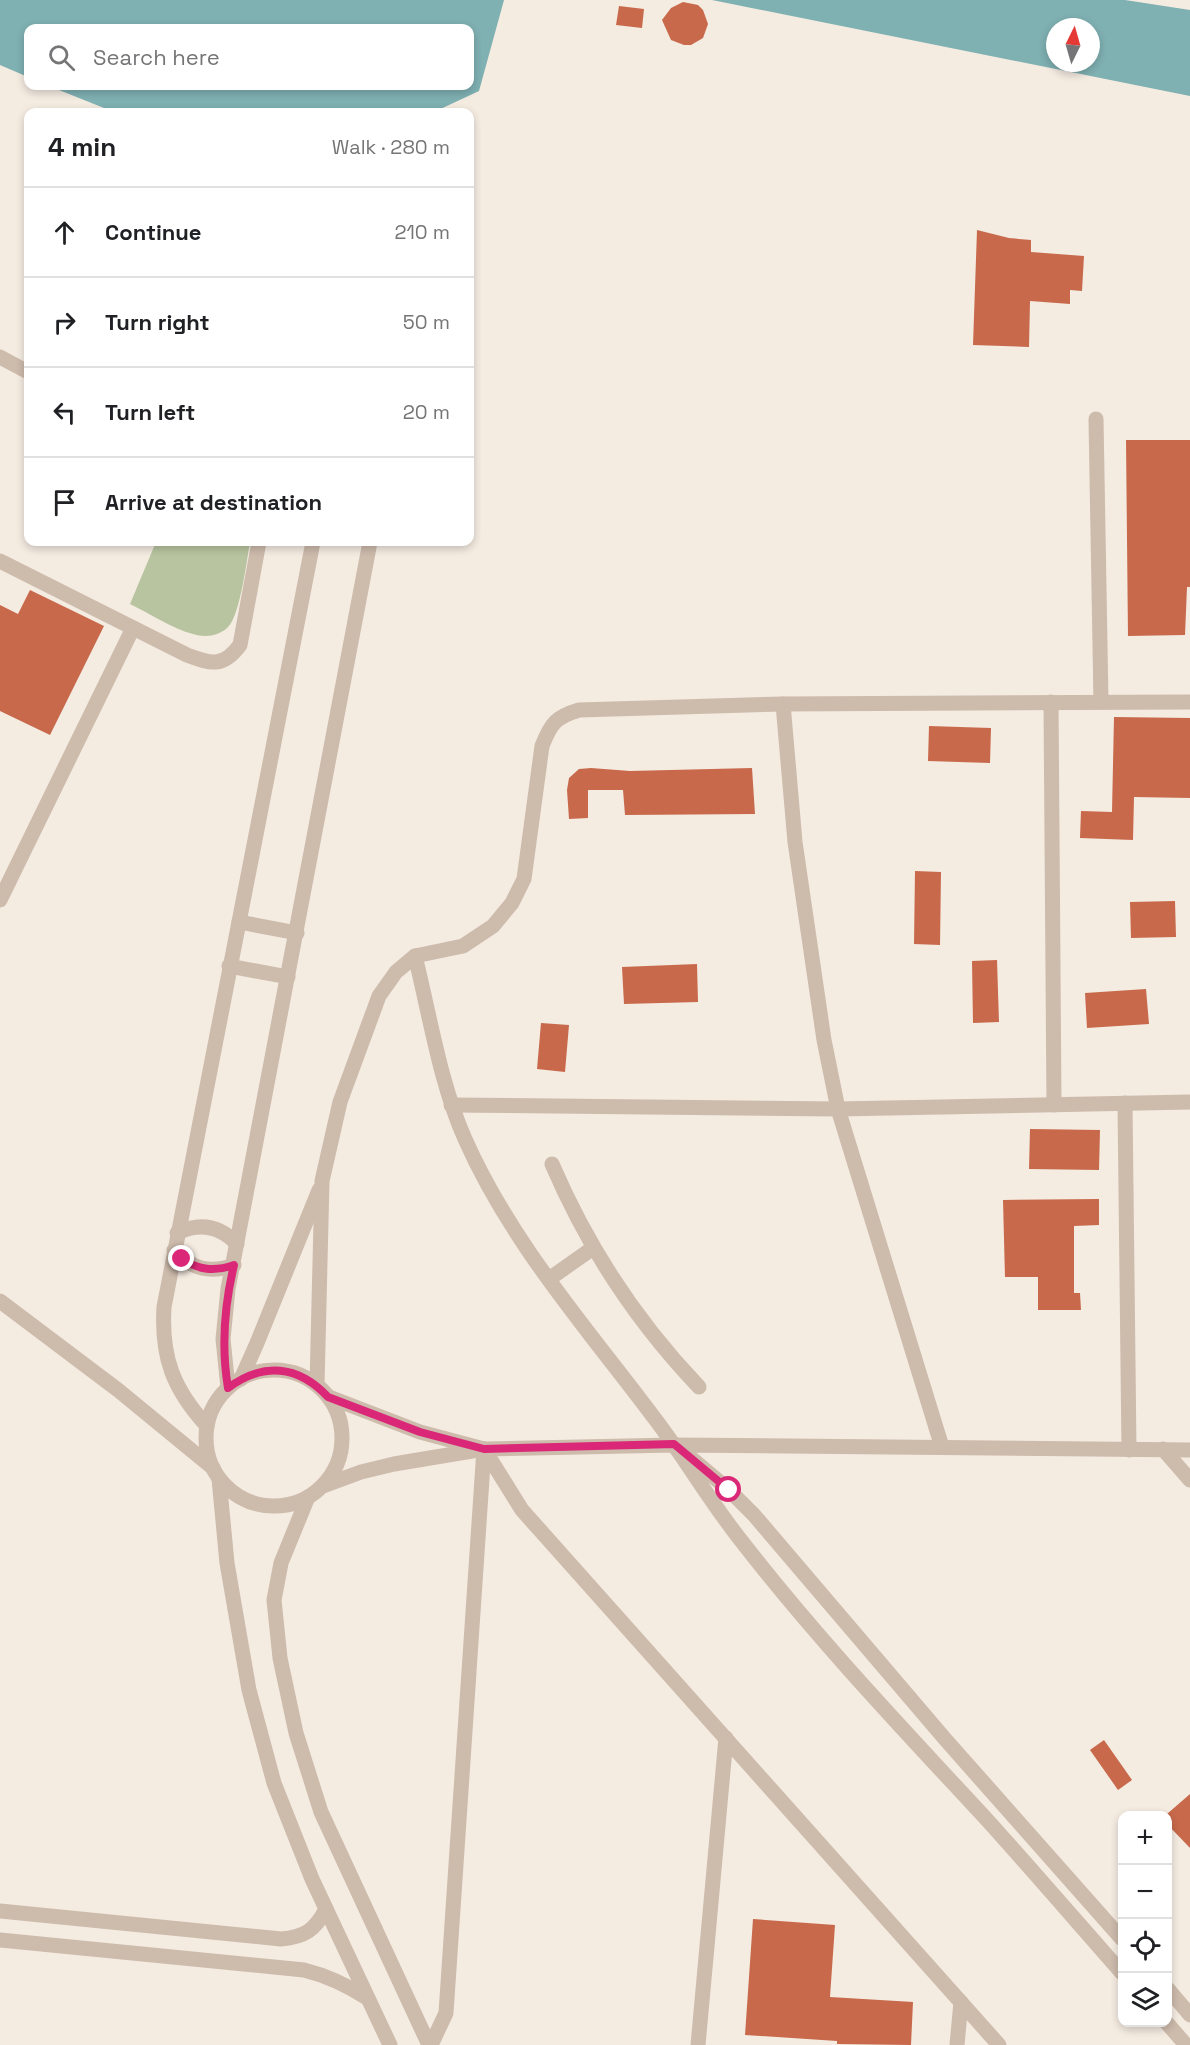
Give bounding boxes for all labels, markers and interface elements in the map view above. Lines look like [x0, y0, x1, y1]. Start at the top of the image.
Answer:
north arrow [1046, 18, 1100, 72]
search box [24, 24, 474, 90]
icon: search [45, 41, 78, 74]
text: Search here [93, 43, 220, 71]
text: 4 min [48, 130, 116, 164]
text: Walk · 280 m [332, 134, 450, 160]
icon: ahead [48, 216, 81, 249]
text: Continue [105, 218, 201, 246]
text: 210 m [394, 219, 450, 245]
icon: right [48, 306, 81, 339]
text: Turn right [105, 308, 210, 336]
text: 50 m [403, 309, 450, 335]
icon: left [48, 396, 81, 429]
text: Turn left [105, 398, 195, 426]
text: 20 m [403, 399, 450, 425]
icon: arrive [48, 486, 81, 519]
text: Arrive at destination [105, 488, 322, 516]
route end [168, 1245, 194, 1271]
route start [715, 1476, 741, 1502]
map controls [1118, 1811, 1172, 2027]
button: + [1118, 1811, 1172, 1865]
button: − [1118, 1865, 1172, 1919]
button: locate [1118, 1919, 1172, 1973]
button: layers [1118, 1973, 1172, 2027]

